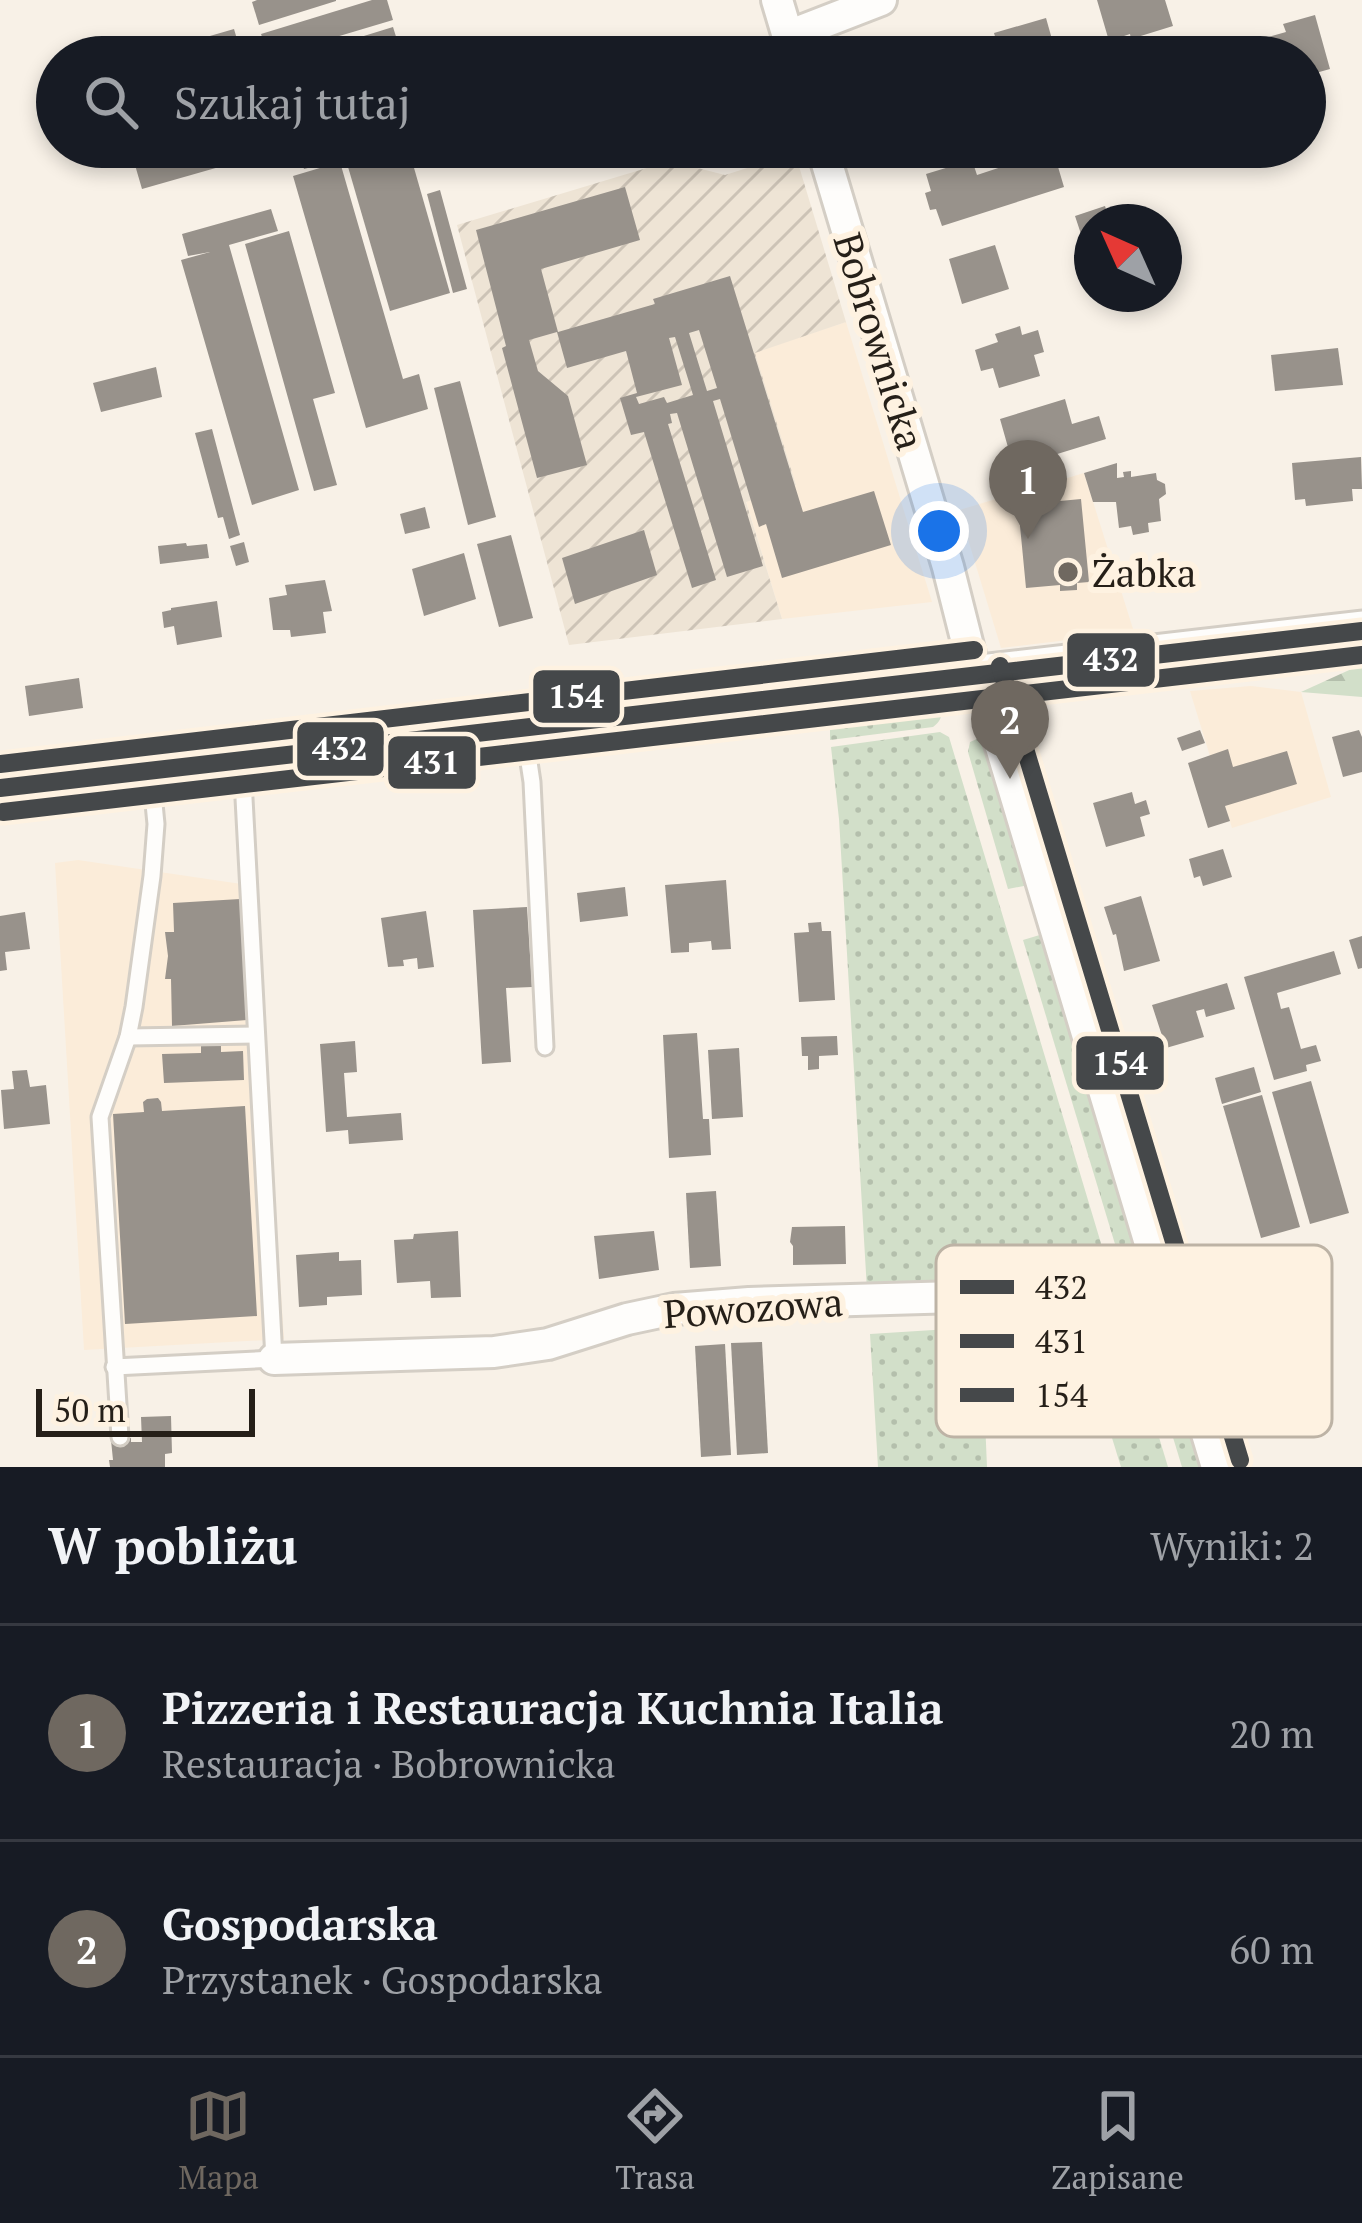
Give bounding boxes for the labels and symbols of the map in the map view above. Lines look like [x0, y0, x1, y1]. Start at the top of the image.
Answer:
north arrow [1074, 204, 1182, 312]
street label: Bobrownicka [822, 226, 938, 456]
pin: 1 [989, 440, 1067, 539]
your location [909, 501, 969, 561]
place label: Żabka [1092, 546, 1197, 598]
marker: Żabka [1055, 559, 1081, 585]
line badge: 432 [1065, 631, 1157, 689]
text: 432 [1083, 637, 1139, 680]
line badge: 154 [531, 668, 622, 725]
text: 154 [548, 674, 604, 717]
pin: 2 [971, 680, 1049, 779]
line badge: 432 [295, 720, 386, 778]
text: 432 [312, 726, 368, 769]
line badge: 431 [386, 734, 478, 791]
text: 431 [404, 740, 460, 783]
line badge: 154 [1074, 1034, 1166, 1092]
text: 154 [1092, 1041, 1148, 1084]
legend [936, 1245, 1332, 1437]
text: 432 [1035, 1265, 1088, 1308]
street label: Powozowa [661, 1275, 845, 1339]
text: 431 [1035, 1319, 1088, 1362]
text: 154 [1035, 1373, 1088, 1416]
scale bar [36, 1383, 255, 1436]

